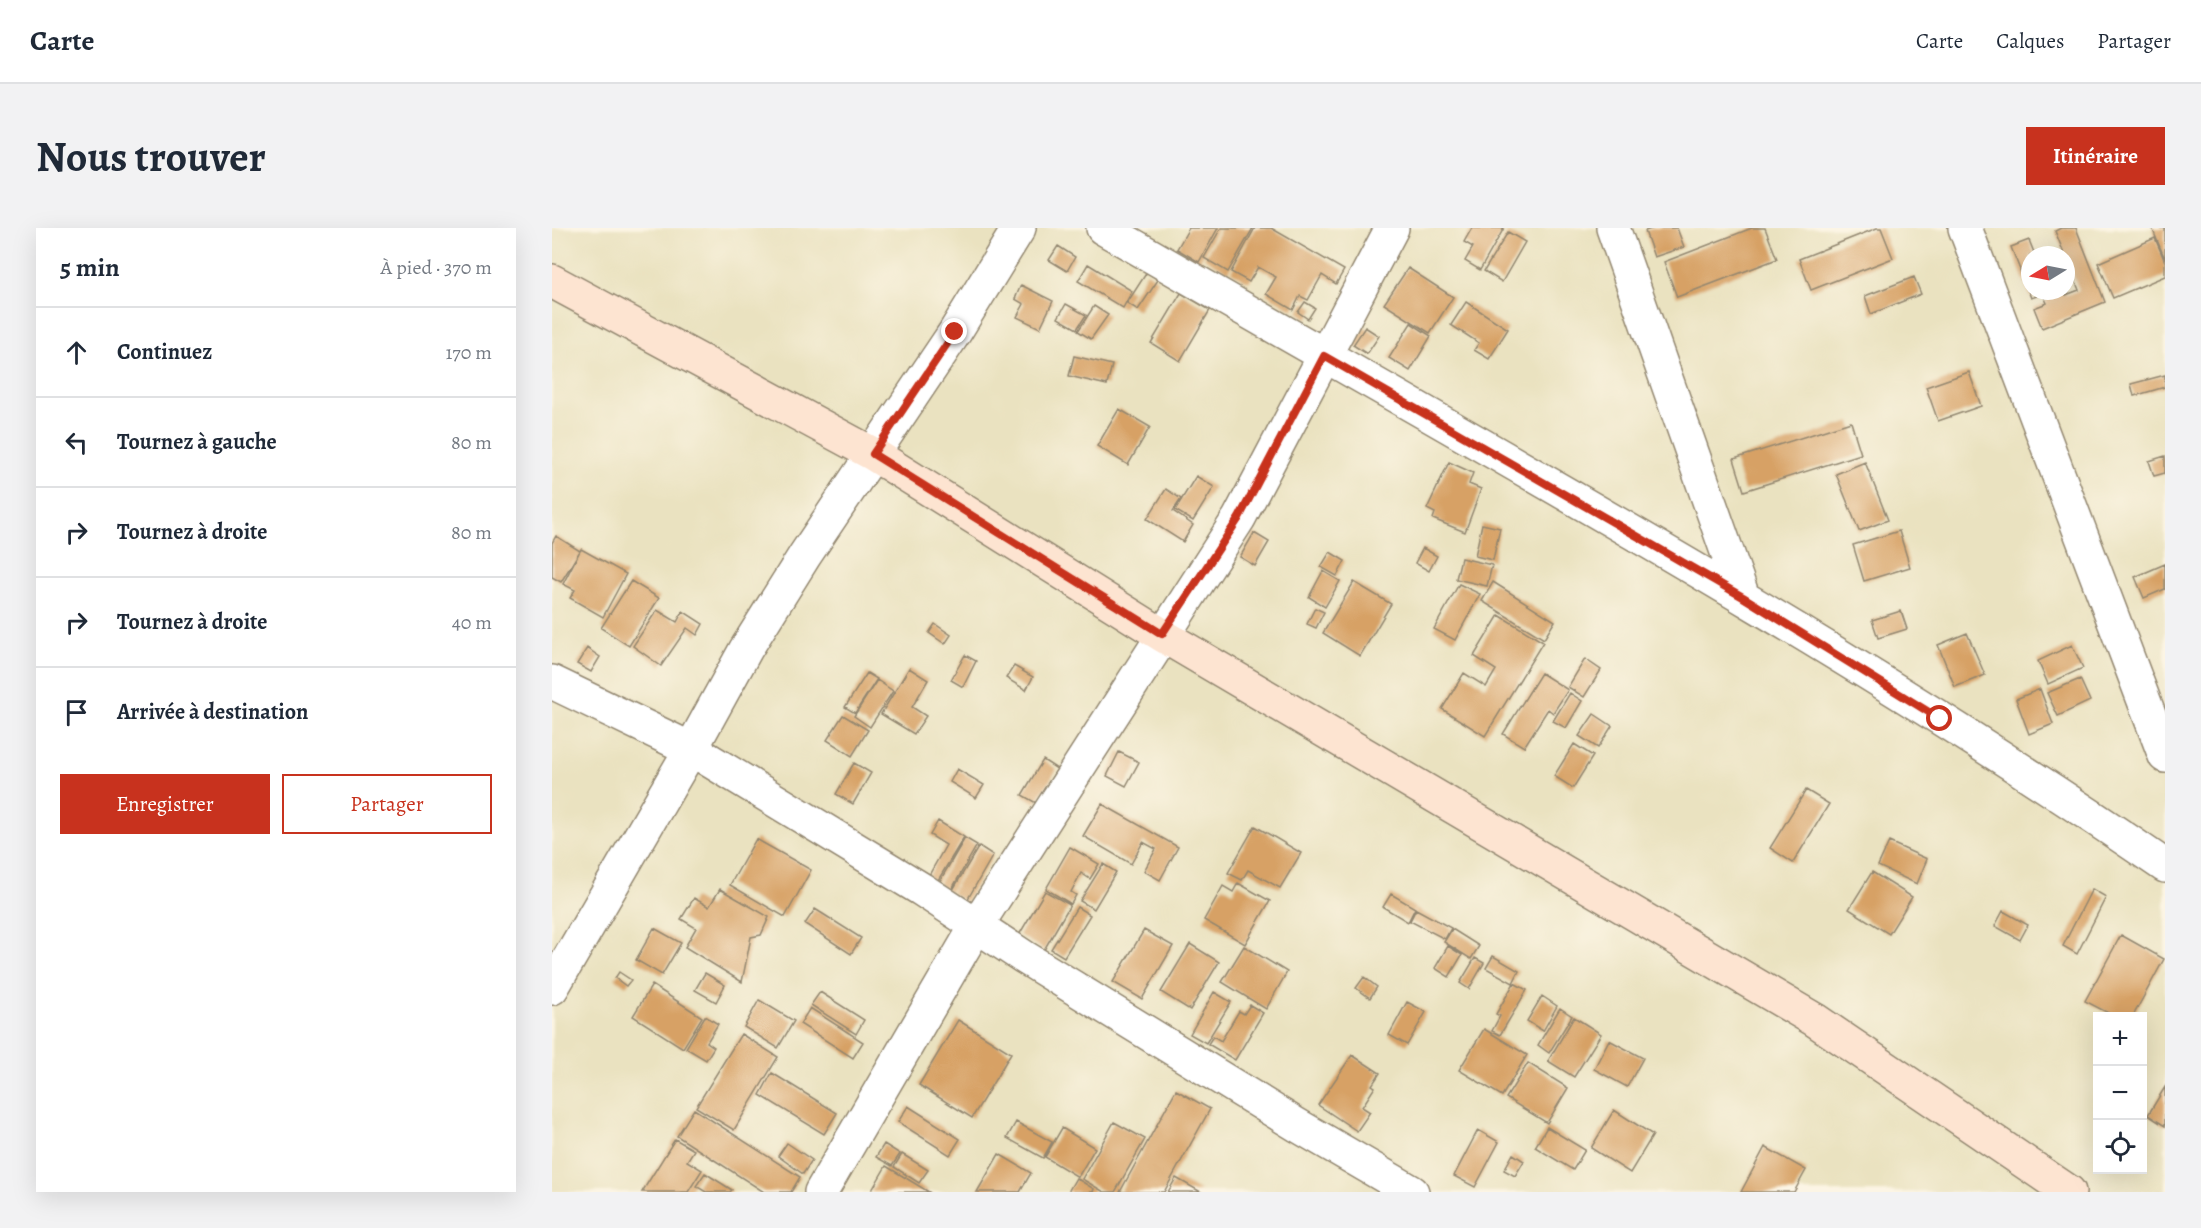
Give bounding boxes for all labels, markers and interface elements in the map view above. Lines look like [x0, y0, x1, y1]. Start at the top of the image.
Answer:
text: Carte [30, 22, 95, 60]
text: Carte [1916, 27, 1963, 55]
text: Calques [1996, 27, 2064, 55]
text: Partager [2097, 27, 2171, 55]
button: Itinéraire [2026, 127, 2165, 185]
text: Nous trouver [36, 128, 266, 185]
north arrow [2021, 246, 2075, 300]
text: 5 min [60, 250, 120, 285]
text: À pied · 370 m [381, 254, 492, 281]
route end [941, 318, 967, 344]
icon: ahead [60, 336, 93, 369]
text: Continuez [117, 337, 212, 367]
text: 170 m [446, 339, 492, 366]
icon: left [60, 426, 93, 459]
text: Tournez à gauche [117, 427, 277, 457]
text: 80 m [451, 429, 492, 456]
icon: right [60, 516, 93, 549]
text: Tournez à droite [117, 517, 268, 547]
text: 80 m [451, 519, 492, 546]
icon: right [60, 606, 93, 639]
text: Tournez à droite [117, 607, 268, 637]
text: 40 m [452, 609, 492, 636]
icon: arrive [60, 696, 93, 729]
text: Arrivée à destination [117, 697, 308, 727]
route start [1926, 705, 1952, 731]
button: Enregistrer [60, 774, 270, 834]
button: Partager [282, 774, 492, 834]
map controls [2093, 1012, 2147, 1174]
button: + [2093, 1012, 2147, 1066]
button: − [2093, 1066, 2147, 1120]
button: locate [2093, 1120, 2147, 1174]

